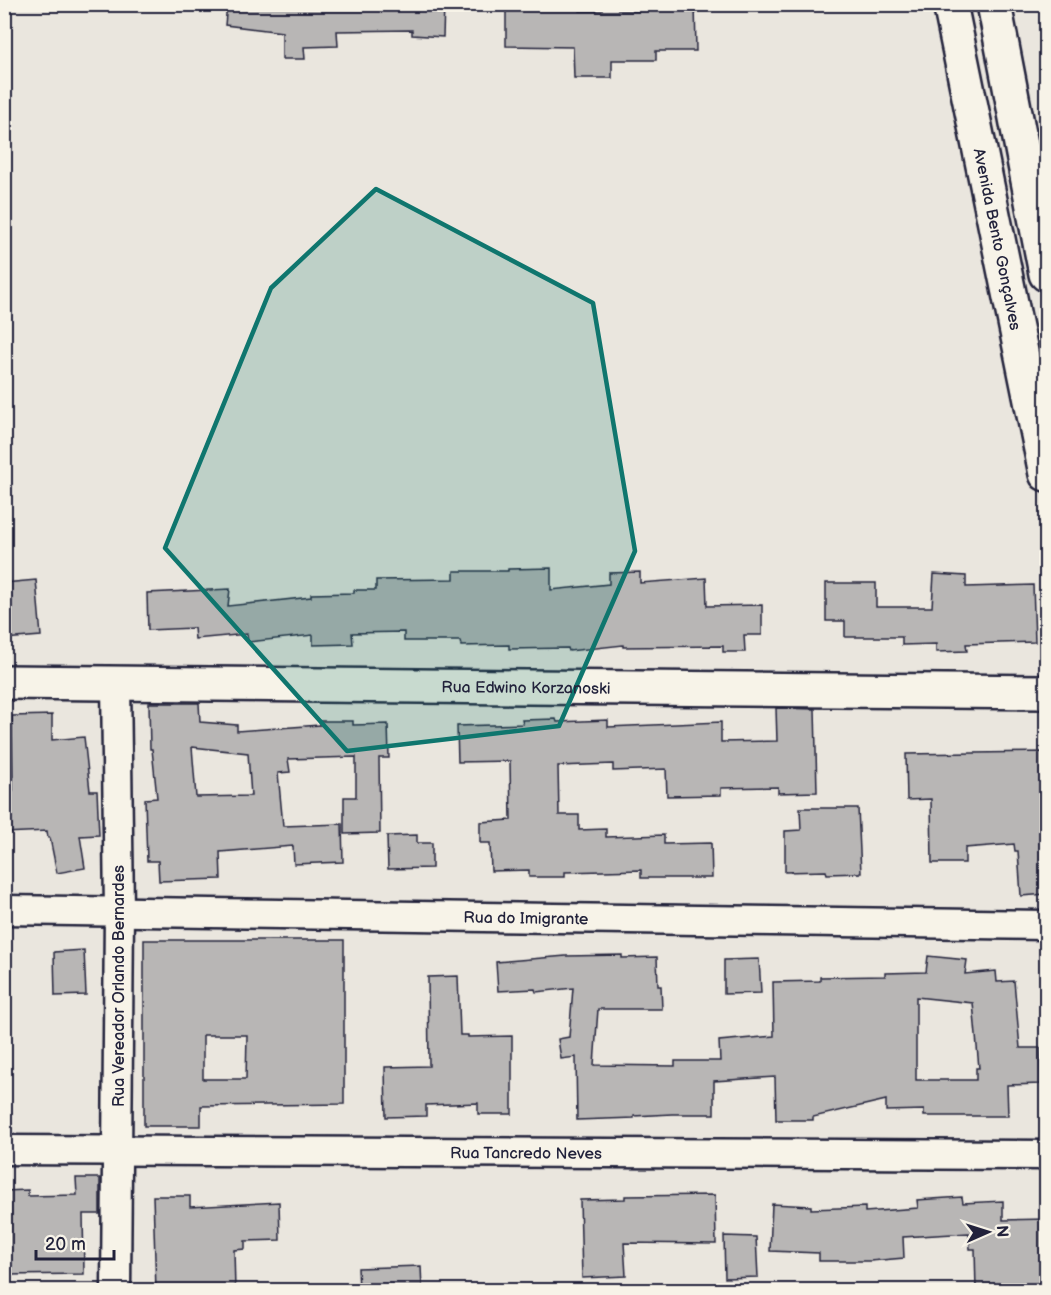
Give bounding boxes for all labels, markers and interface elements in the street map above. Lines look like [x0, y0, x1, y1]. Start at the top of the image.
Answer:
street label: Avenida Bento Gonçalves [969, 147, 1024, 332]
street label: Rua Edwino Korzanoski [441, 678, 611, 699]
street label: Rua Vereador Orlando Bernardes [110, 865, 129, 1107]
street label: Rua do Imigrante [463, 909, 589, 929]
street label: Rua Tancredo Neves [450, 1144, 602, 1164]
north arrow [958, 1202, 1018, 1262]
scale bar [36, 1223, 114, 1261]
text: N [992, 1225, 1011, 1238]
text: 20 m [45, 1234, 86, 1255]

